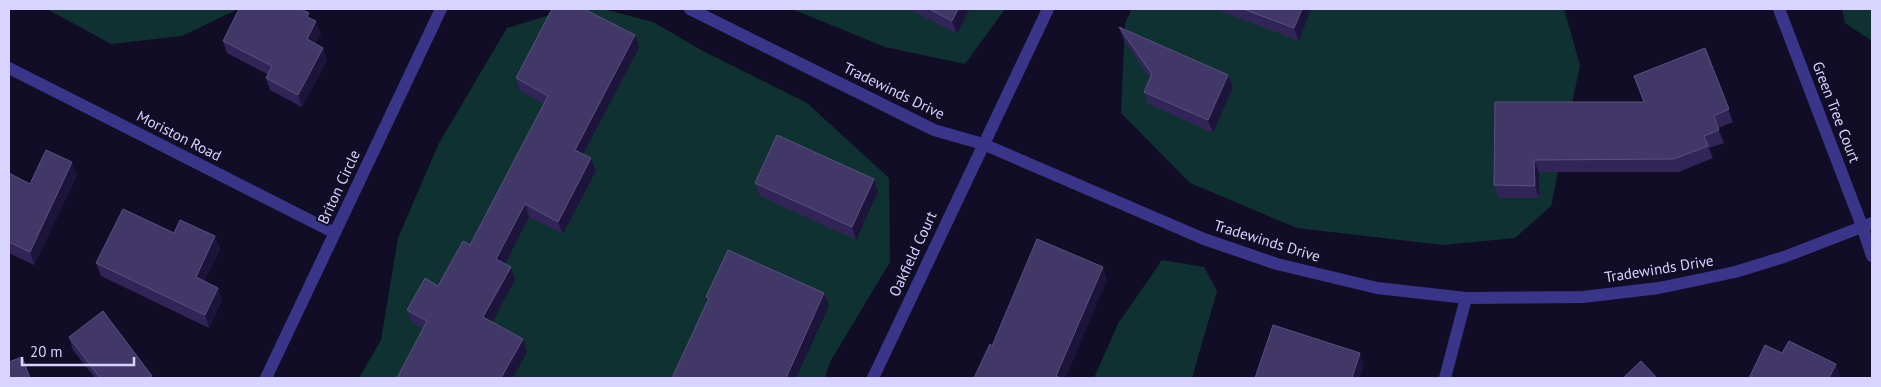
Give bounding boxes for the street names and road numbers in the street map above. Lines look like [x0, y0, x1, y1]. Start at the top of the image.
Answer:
street label: Tradewinds Drive [841, 58, 948, 123]
street label: Green Tree Court [1808, 59, 1864, 165]
street label: Moriston Road [134, 106, 225, 165]
street label: Briton Circle [313, 147, 364, 227]
street label: Oakfield Court [885, 208, 941, 299]
street label: Tradewinds Drive [1212, 215, 1323, 266]
street label: Tradewinds Drive [1603, 251, 1715, 286]

